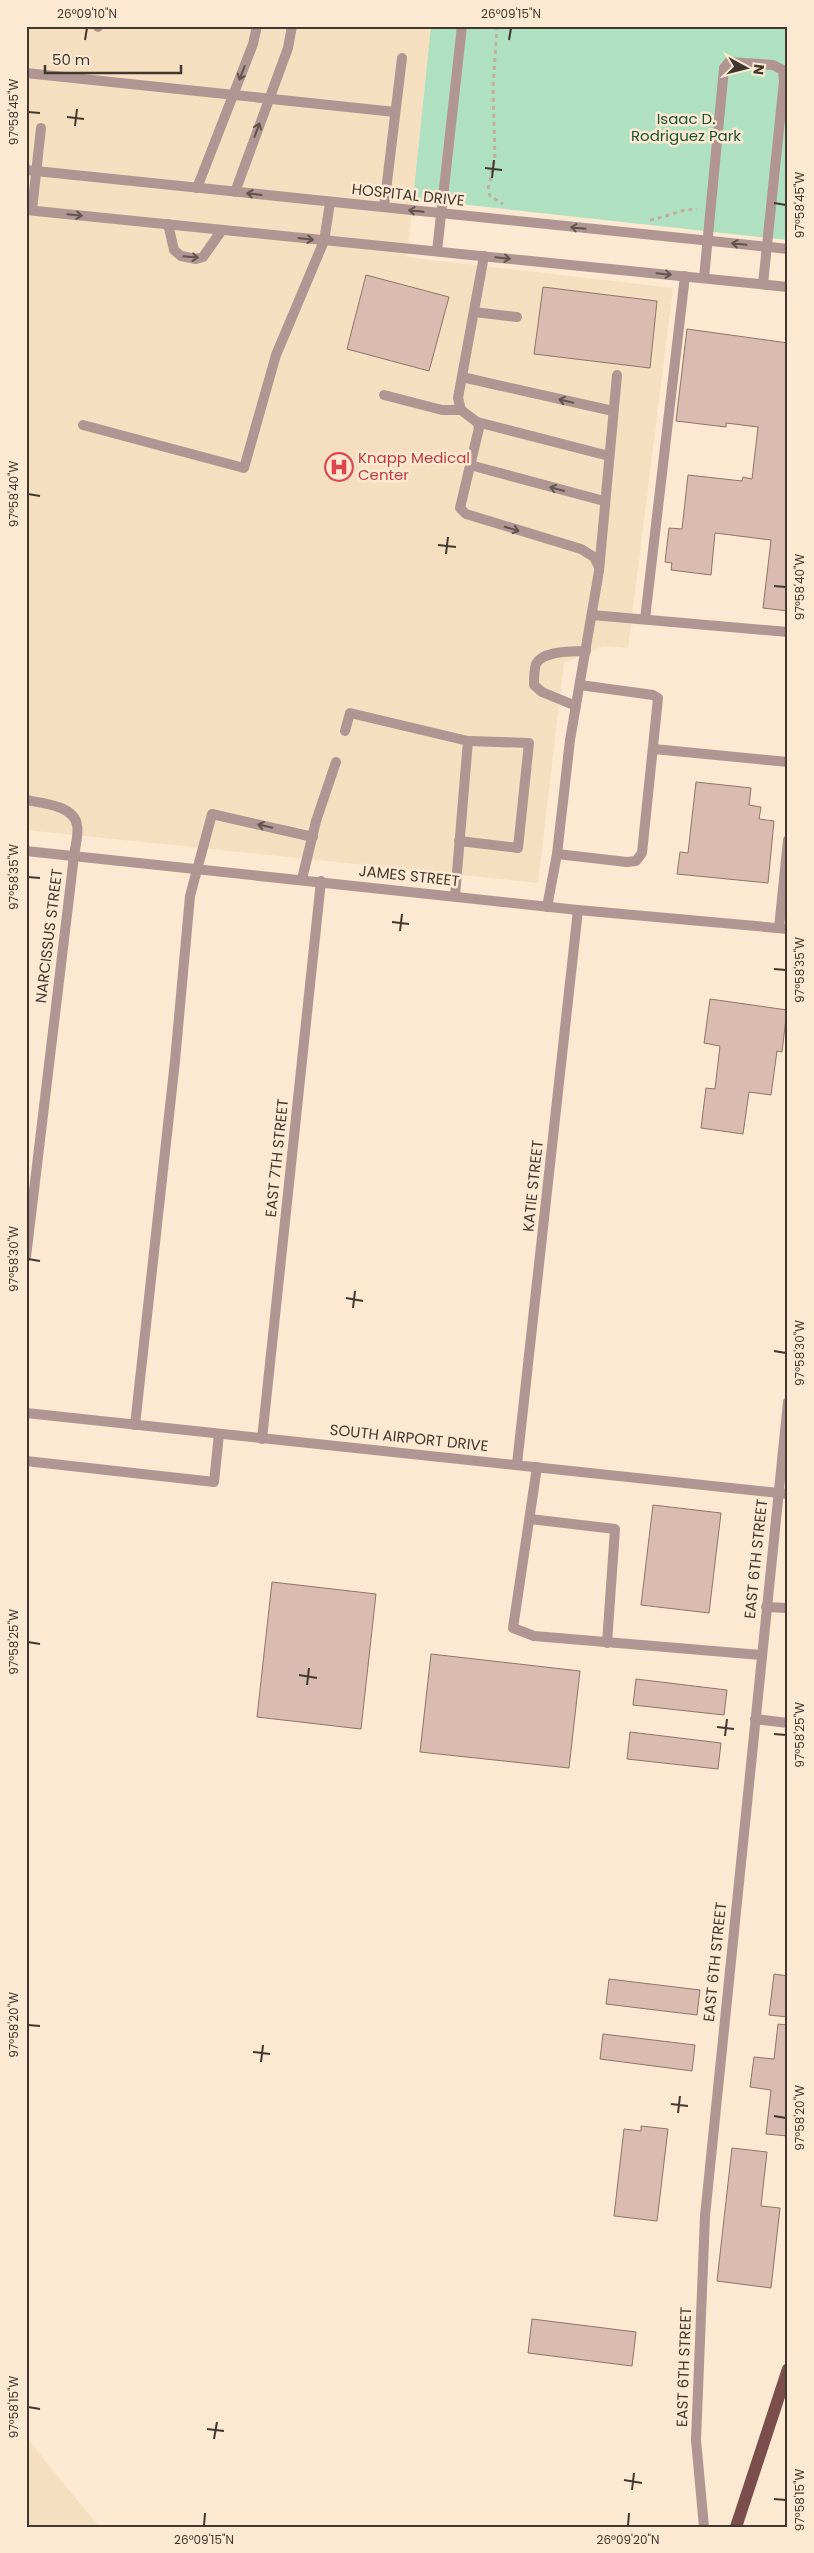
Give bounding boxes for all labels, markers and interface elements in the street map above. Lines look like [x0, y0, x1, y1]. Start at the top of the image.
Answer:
text: 26°09'10"N [57, 5, 117, 22]
text: 26°09'15"N [481, 5, 541, 22]
scale bar [45, 42, 181, 74]
north arrow [722, 42, 772, 92]
text: 50 m [52, 49, 90, 70]
text: N [748, 63, 769, 76]
one-way arrow [236, 65, 245, 80]
text: 97°58'45"W [5, 79, 22, 145]
park label: Isaac D. Rodriguez Park [631, 108, 741, 146]
one-way arrow [253, 123, 262, 138]
text: 97°58'45"W [791, 172, 808, 238]
street label: HOSPITAL DRIVE [351, 178, 465, 211]
one-way arrow [247, 189, 263, 199]
one-way arrow [408, 206, 424, 216]
one-way arrow [66, 210, 82, 219]
one-way arrow [570, 223, 586, 233]
one-way arrow [298, 234, 314, 244]
one-way arrow [732, 240, 748, 249]
one-way arrow [183, 252, 199, 262]
one-way arrow [494, 253, 510, 263]
one-way arrow [656, 269, 672, 279]
one-way arrow [558, 396, 574, 405]
place label: Knapp Medical Center [358, 447, 470, 485]
hospital icon: Knapp Medical Center [324, 452, 354, 482]
text: 97°58'40"W [5, 461, 22, 527]
one-way arrow [550, 483, 566, 493]
one-way arrow [504, 524, 520, 534]
text: 97°58'40"W [791, 554, 808, 620]
one-way arrow [258, 821, 274, 830]
text: 97°58'35"W [5, 844, 22, 910]
street label: JAMES STREET [358, 860, 460, 891]
street label: NARCISSUS STREET [30, 868, 67, 1004]
text: 97°58'35"W [791, 937, 808, 1003]
street label: EAST 7TH STREET [260, 1098, 293, 1218]
street label: KATIE STREET [517, 1139, 548, 1233]
text: 97°58'30"W [5, 1226, 22, 1292]
text: 97°58'30"W [791, 1320, 808, 1386]
street label: SOUTH AIRPORT DRIVE [329, 1419, 489, 1456]
street label: EAST 6TH STREET [739, 1498, 772, 1620]
text: 97°58'25"W [5, 1609, 22, 1675]
text: 97°58'25"W [791, 1702, 808, 1768]
street label: EAST 6TH STREET [698, 1901, 731, 2023]
text: 97°58'20"W [5, 1992, 22, 2058]
text: 97°58'20"W [791, 2085, 808, 2151]
street label: EAST 6TH STREET [671, 2306, 696, 2427]
text: 97°58'15"W [5, 2375, 22, 2438]
text: 97°58'15"W [791, 2468, 808, 2531]
text: 26°09'15"N [174, 2531, 234, 2548]
text: 26°09'20"N [597, 2531, 659, 2548]

